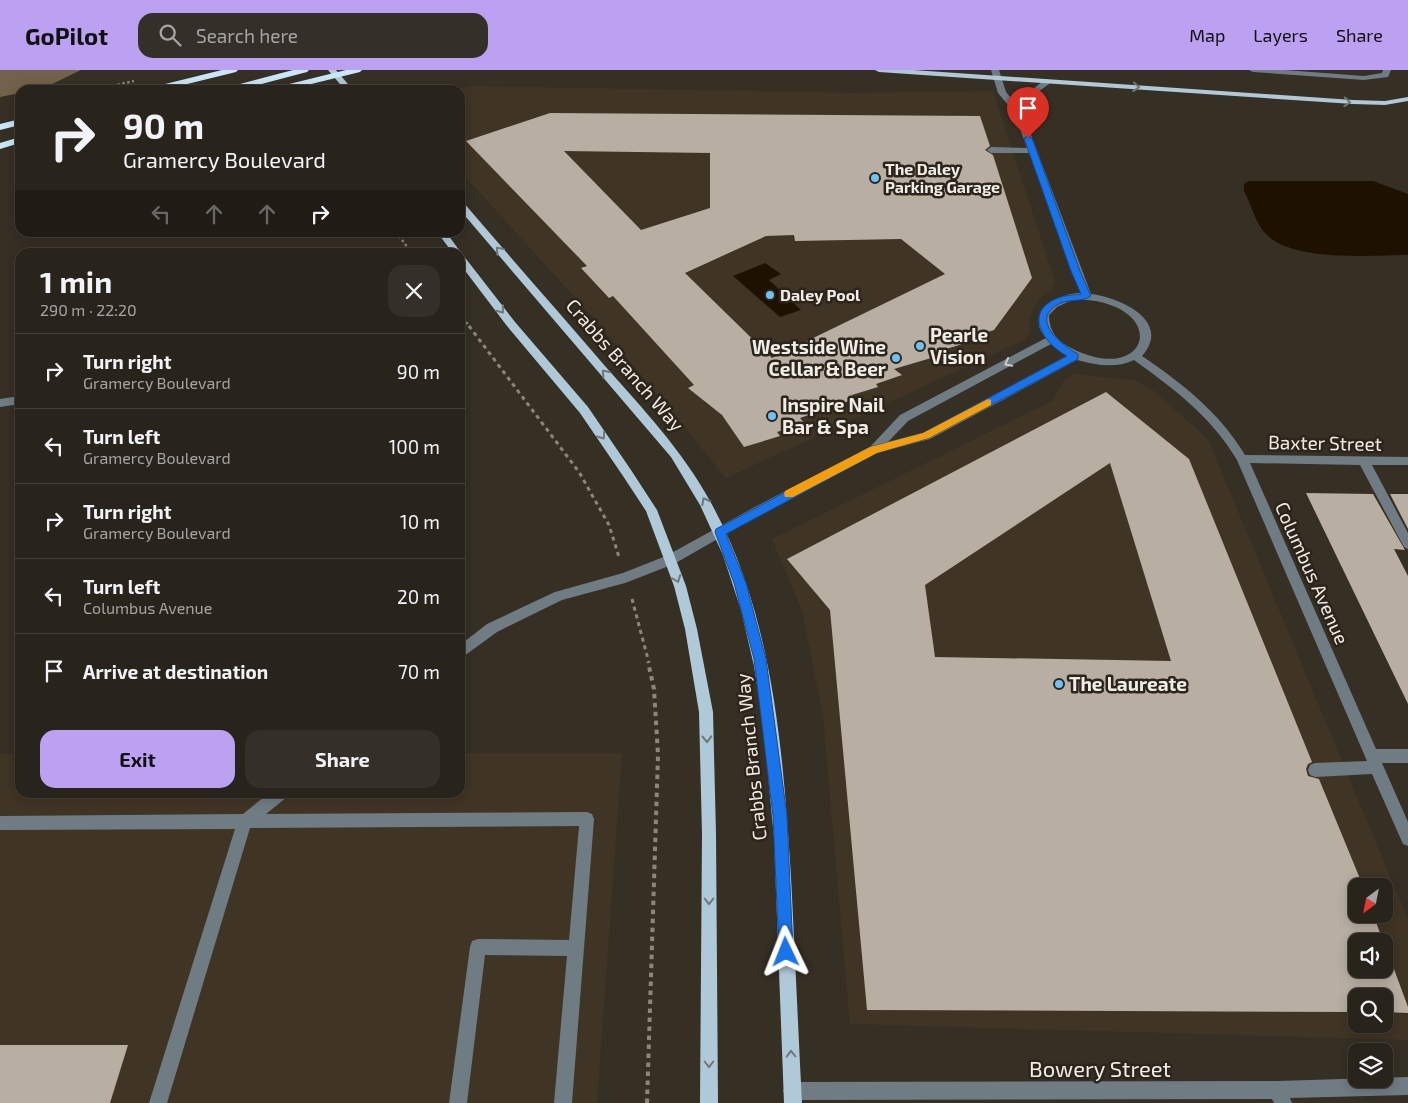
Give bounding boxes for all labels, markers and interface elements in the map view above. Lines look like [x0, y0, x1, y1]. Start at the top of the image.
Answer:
search box [138, 13, 488, 58]
text: GoPilot [25, 21, 108, 50]
icon: search [156, 21, 184, 49]
text: Search here [196, 24, 298, 47]
text: Map [1189, 24, 1225, 46]
text: Layers [1253, 24, 1308, 46]
text: Share [1336, 24, 1383, 46]
one-way arrow [1132, 81, 1140, 92]
pin [1007, 87, 1049, 138]
icon: arrive [1014, 94, 1042, 122]
one-way arrow [1344, 96, 1352, 107]
text: 90 m [123, 104, 204, 146]
icon: right [40, 105, 105, 170]
text: Gramercy Boulevard [123, 146, 326, 172]
place label: The Daley Parking Garage [885, 159, 1000, 196]
marker: The Daley Parking Garage [869, 172, 881, 184]
icon: left [147, 200, 175, 228]
icon: ahead [200, 200, 228, 228]
icon: ahead [253, 200, 281, 228]
icon: right [306, 200, 334, 228]
one-way arrow [496, 246, 505, 255]
text: 1 min [40, 263, 112, 299]
button: close [388, 265, 440, 317]
place label: Daley Pool [780, 285, 861, 305]
marker: Daley Pool [764, 289, 776, 301]
street label: Crabbs Branch Way [562, 294, 689, 436]
text: 290 m · 22:20 [40, 300, 137, 319]
one-way arrow [495, 304, 503, 313]
place label: Pearle Vision [930, 323, 989, 368]
place label: Westside Wine Cellar & Beer [752, 335, 886, 380]
marker: Pearle Vision [914, 340, 926, 352]
text: Turn right [83, 350, 171, 373]
marker: Westside Wine Cellar & Beer [890, 352, 902, 364]
icon: right [40, 357, 68, 385]
one-way arrow [1004, 357, 1013, 367]
text: 90 m [397, 360, 440, 383]
one-way arrow [602, 369, 611, 378]
text: Gramercy Boulevard [83, 373, 231, 392]
place label: Inspire Nail Bar & Spa [782, 393, 885, 438]
marker: Inspire Nail Bar & Spa [766, 410, 778, 422]
text: Turn left [83, 425, 160, 448]
street label: Baxter Street [1268, 430, 1382, 455]
one-way arrow [596, 431, 605, 440]
icon: left [40, 432, 68, 460]
text: 100 m [389, 435, 440, 458]
text: Gramercy Boulevard [83, 448, 231, 467]
one-way arrow [700, 497, 711, 506]
street label: Columbus Avenue [1271, 498, 1354, 648]
text: Turn right [83, 500, 171, 523]
icon: right [40, 507, 68, 535]
text: 10 m [400, 510, 440, 533]
text: Gramercy Boulevard [83, 523, 231, 542]
text: Turn left [83, 575, 160, 598]
one-way arrow [671, 575, 681, 583]
icon: left [40, 582, 68, 610]
text: 20 m [397, 585, 440, 608]
text: Columbus Avenue [83, 598, 212, 617]
icon: arrive [40, 657, 68, 685]
text: Arrive at destination [83, 660, 268, 683]
text: 70 m [398, 660, 440, 683]
street label: Crabbs Branch Way [730, 672, 771, 842]
place label: The Laureate [1069, 672, 1187, 695]
marker: The Laureate [1053, 678, 1065, 690]
button: Exit [40, 730, 235, 788]
button: Share [245, 730, 440, 788]
one-way arrow [702, 735, 712, 743]
north arrow [1348, 878, 1392, 922]
map controls [1348, 878, 1393, 1088]
one-way arrow [704, 898, 714, 905]
position arrow [759, 925, 811, 977]
button: sound [1348, 933, 1393, 978]
button: search [1348, 988, 1393, 1033]
button: layers [1348, 1043, 1393, 1088]
one-way arrow [785, 1050, 796, 1058]
street label: Bowery Street [1029, 1055, 1171, 1081]
one-way arrow [704, 1060, 714, 1068]

